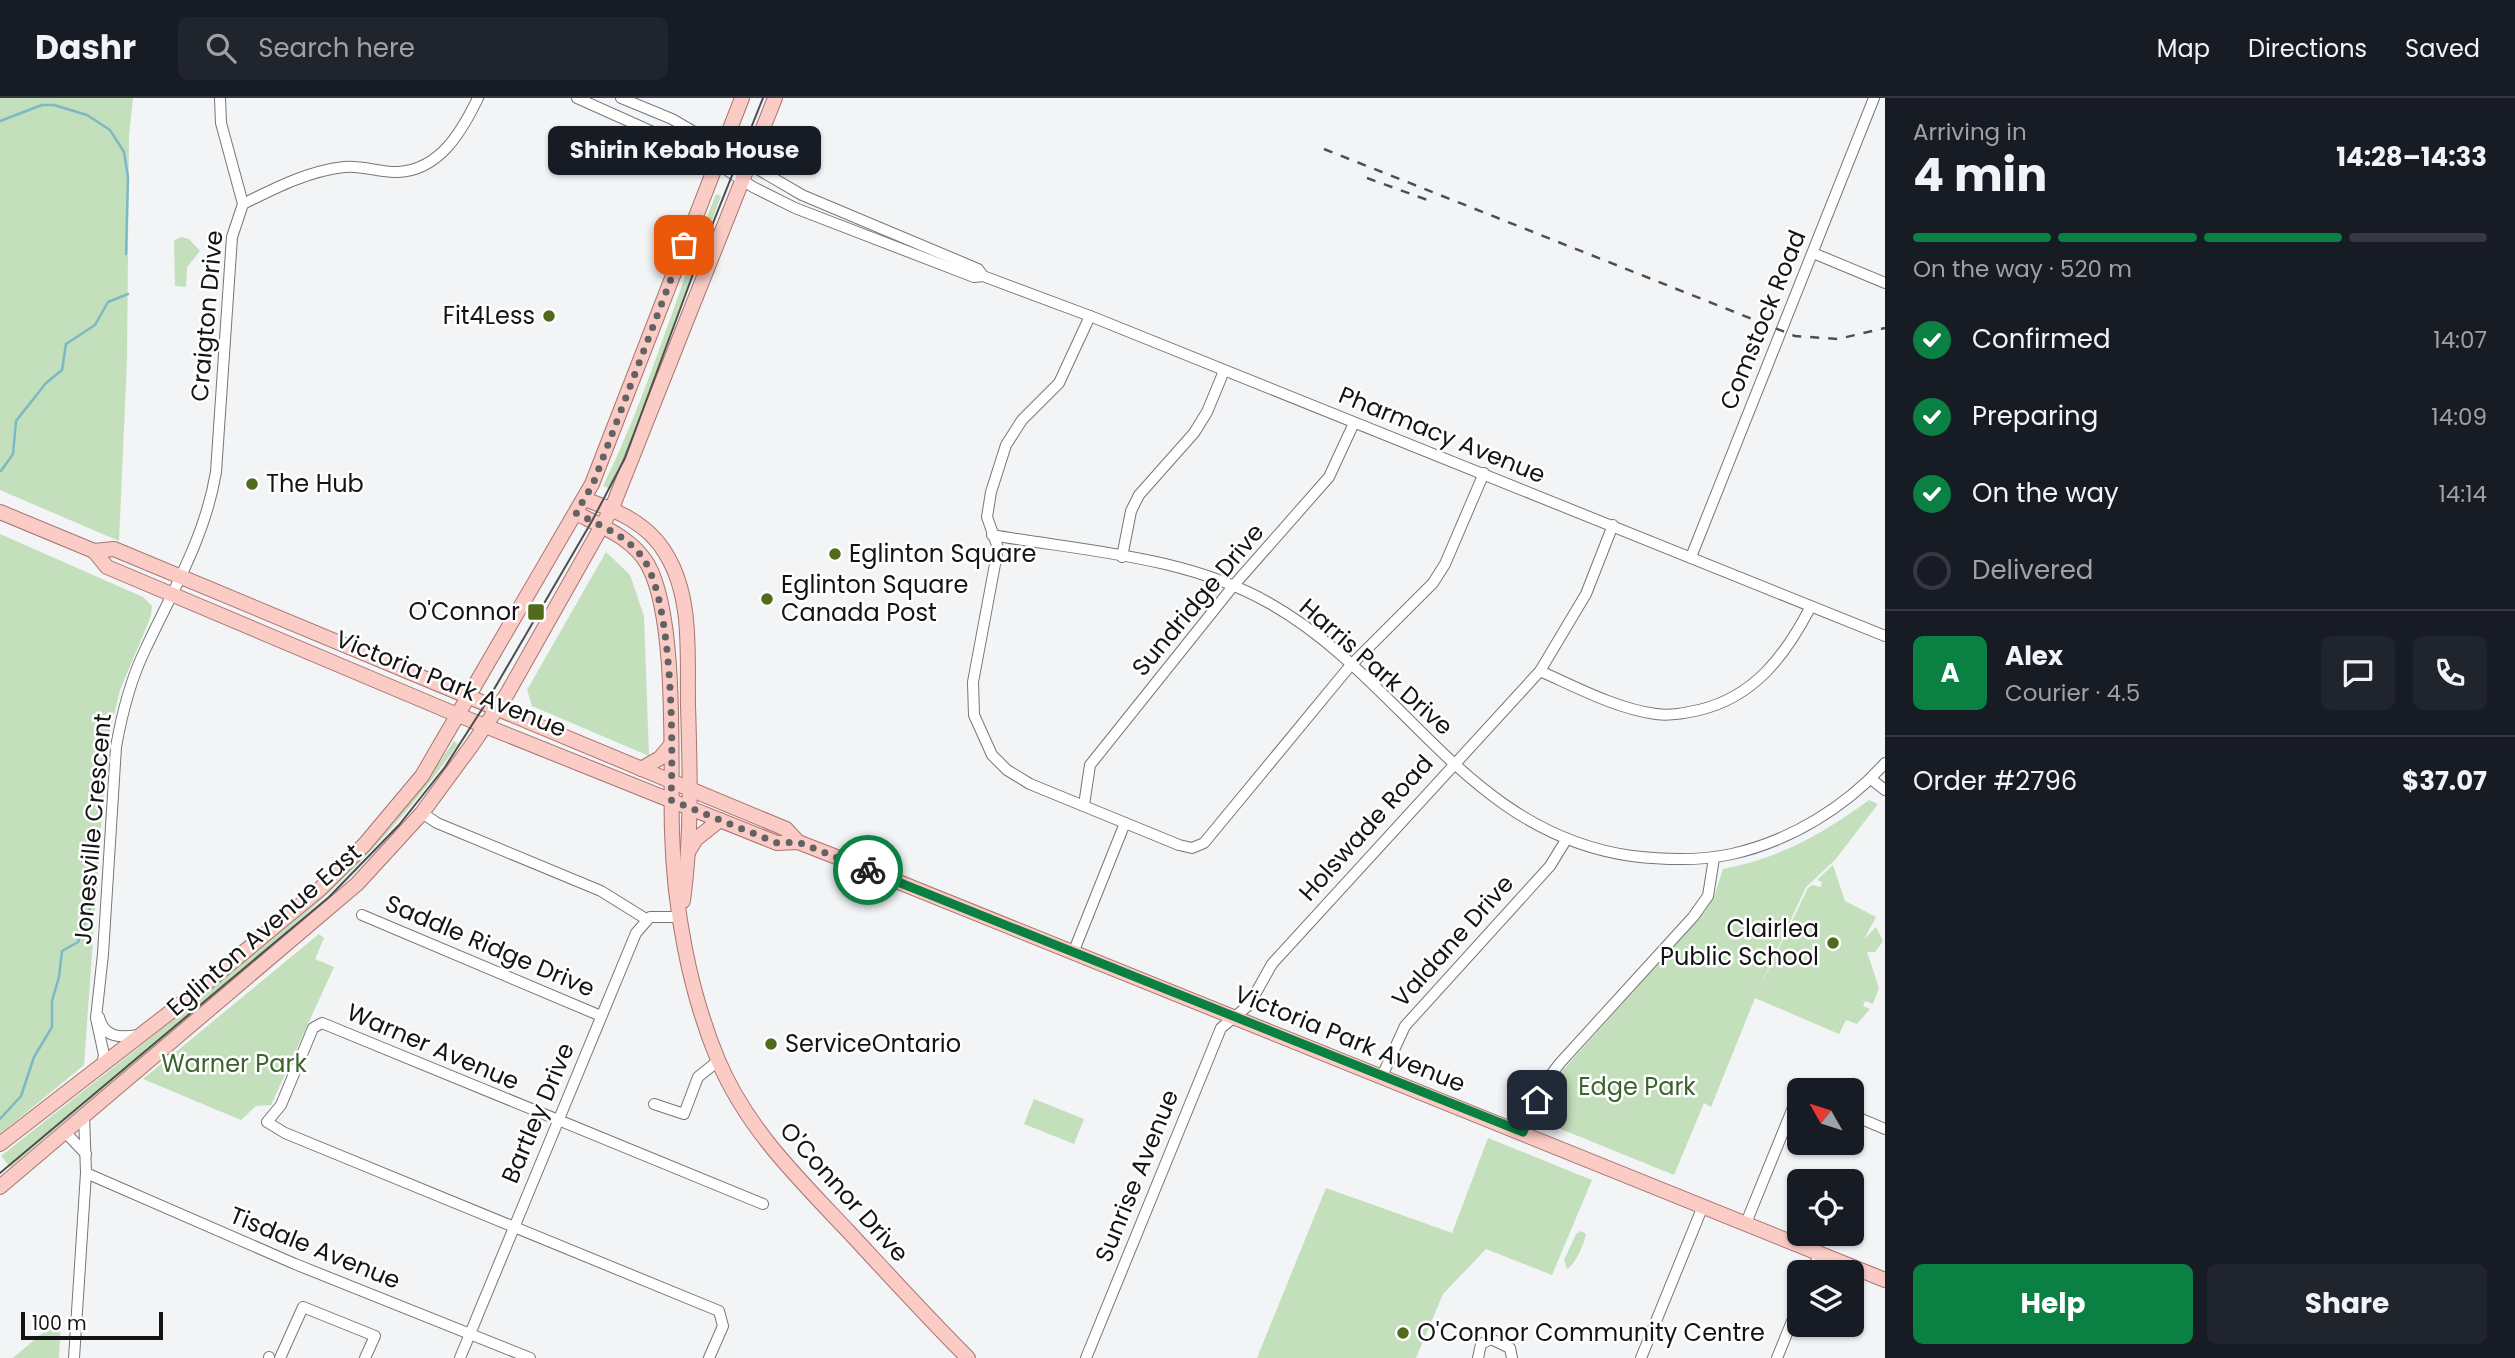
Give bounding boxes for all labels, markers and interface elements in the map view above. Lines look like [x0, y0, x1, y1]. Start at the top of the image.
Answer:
search box [178, 17, 668, 80]
text: Dashr [35, 24, 136, 71]
icon: search [202, 29, 240, 67]
text: Search here [258, 30, 415, 66]
text: Map [2157, 32, 2210, 65]
text: Directions [2248, 32, 2367, 65]
text: Saved [2405, 32, 2480, 65]
text: Arriving in [1913, 116, 2027, 148]
callout: Shirin Kebab House [548, 126, 820, 175]
text: Shirin Kebab House [570, 134, 799, 166]
text: 14:28–14:33 [2336, 139, 2487, 175]
text: 4 min [1913, 143, 2047, 207]
pin [654, 215, 714, 275]
street label: Comstock Road [1711, 225, 1814, 415]
icon: bag [665, 226, 703, 264]
street label: Craigton Drive [183, 229, 230, 403]
text: On the way · 520 m [1913, 253, 2132, 285]
place label: Fit4Less [443, 299, 535, 332]
marker: Fit4Less [541, 308, 557, 324]
icon: check [1913, 321, 1951, 359]
text: Confirmed [1972, 321, 2110, 357]
text: 14:07 [2433, 324, 2487, 356]
street label: Pharmacy Avenue [1334, 378, 1550, 491]
icon: check [1913, 398, 1951, 436]
text: Preparing [1972, 398, 2098, 434]
text: 14:09 [2431, 401, 2487, 433]
place label: The Hub [266, 467, 364, 500]
icon: check [1913, 475, 1951, 513]
text: On the way [1972, 475, 2119, 511]
marker: The Hub [244, 476, 260, 492]
text: 14:14 [2438, 478, 2487, 510]
street label: Sundridge Drive [1124, 516, 1271, 683]
place label: Eglinton Square [849, 537, 1036, 570]
marker: Eglinton Square [827, 546, 843, 562]
text: Delivered [1972, 552, 2093, 588]
place label: Eglinton Square Canada Post [781, 568, 968, 629]
marker: Eglinton Square Canada Post [759, 591, 775, 607]
street label: Harris Park Drive [1292, 591, 1460, 743]
place label: O'Connor [408, 595, 520, 628]
marker: O'Connor [526, 602, 546, 622]
street label: Victoria Park Avenue [331, 622, 572, 745]
button: chat [2321, 636, 2395, 710]
button: phone [2413, 636, 2487, 710]
text: Alex [2005, 638, 2063, 674]
text: A [1940, 655, 1960, 691]
text: Courier · 4.5 [2005, 677, 2140, 709]
street label: Jonesville Crescent [66, 712, 119, 946]
street label: Holswade Road [1291, 747, 1440, 908]
text: Order #2796 [1913, 763, 2077, 799]
text: $37.07 [2402, 763, 2487, 799]
courier [833, 835, 903, 905]
street label: Eglinton Avenue East [159, 836, 368, 1023]
icon: bike [849, 851, 887, 889]
street label: Valdane Drive [1384, 867, 1521, 1014]
street label: Saddle Ridge Drive [380, 887, 600, 1005]
place label: Clairlea Public School [1660, 912, 1819, 973]
marker: Clairlea Public School [1825, 935, 1841, 951]
street label: Victoria Park Avenue [1230, 977, 1471, 1100]
street label: Warner Avenue [342, 995, 524, 1098]
place label: ServiceOntario [785, 1027, 961, 1060]
marker: ServiceOntario [763, 1036, 779, 1052]
street label: Bartley Drive [493, 1038, 582, 1188]
park label: Warner Park [161, 1047, 307, 1080]
pin [1507, 1070, 1567, 1130]
park label: Edge Park [1578, 1070, 1696, 1103]
north arrow [1787, 1078, 1864, 1155]
map controls [1787, 1078, 1864, 1337]
icon: home [1518, 1081, 1556, 1119]
street label: Sunrise Avenue [1087, 1085, 1186, 1267]
street label: O'Connor Drive [772, 1114, 916, 1269]
button: locate [1787, 1169, 1864, 1246]
street label: Tisdale Avenue [225, 1198, 405, 1297]
button: layers [1787, 1260, 1864, 1337]
button: Help [1913, 1264, 2193, 1344]
button: Share [2207, 1264, 2487, 1344]
scale bar [21, 1309, 163, 1341]
text: 100 m [32, 1310, 87, 1337]
place label: O'Connor Community Centre [1417, 1316, 1765, 1349]
marker: O'Connor Community Centre [1395, 1325, 1411, 1341]

